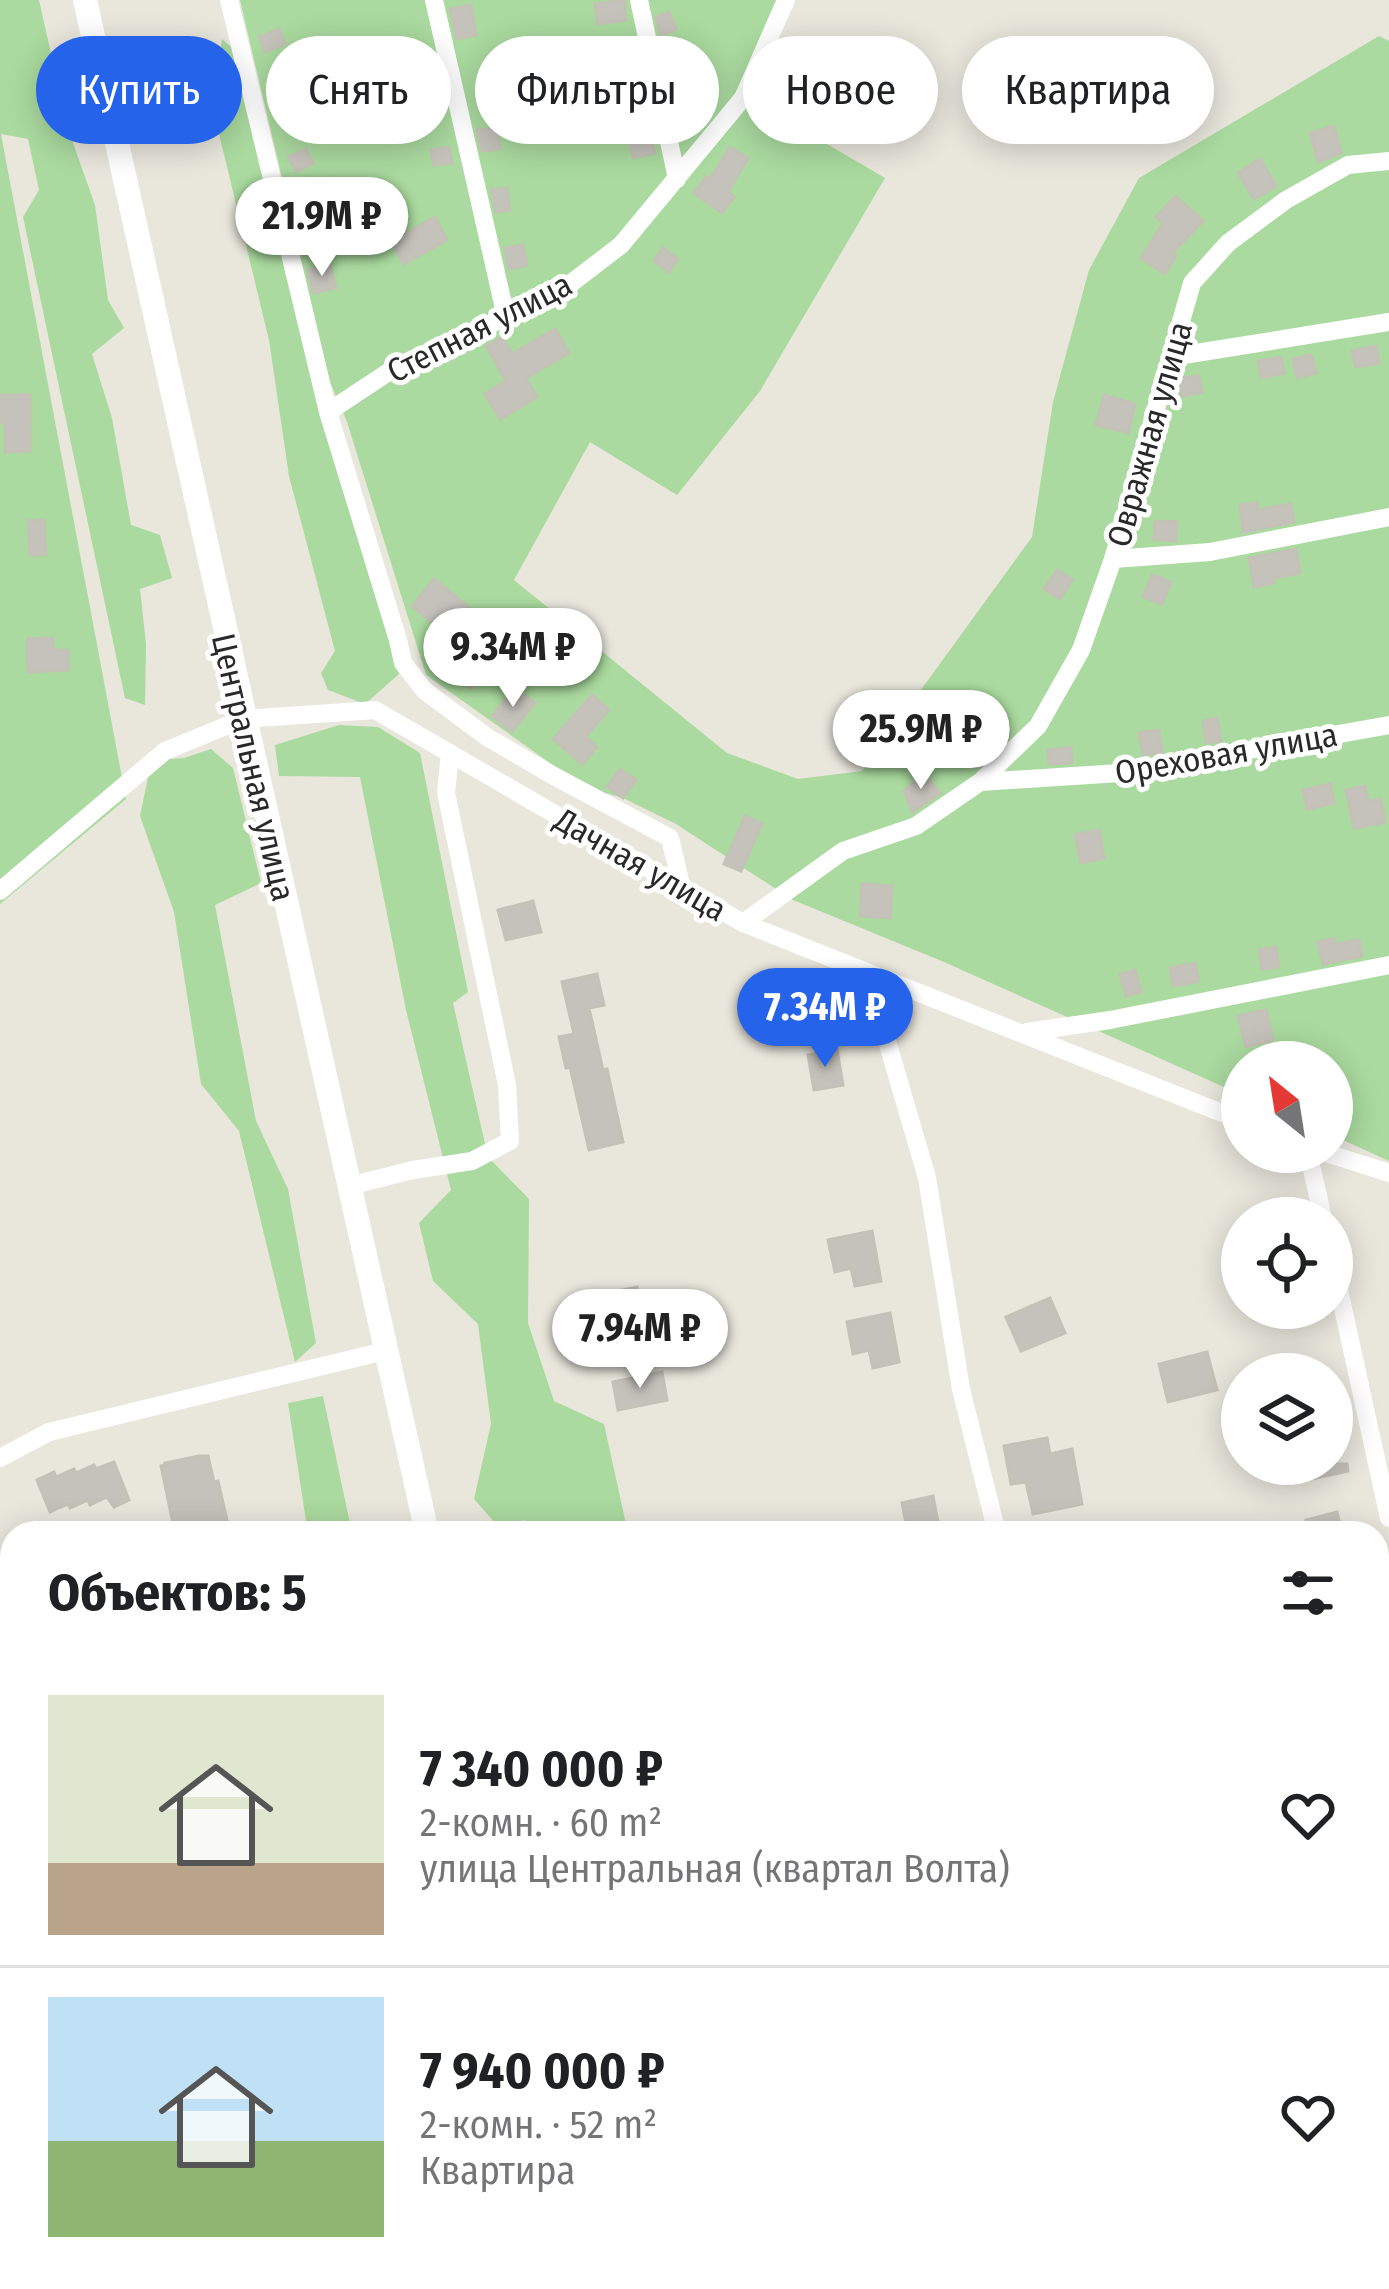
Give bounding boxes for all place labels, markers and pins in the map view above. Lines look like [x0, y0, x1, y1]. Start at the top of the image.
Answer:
pin: 21.9M ₽ [211, 177, 433, 279]
pin: 9.34M ₽ [402, 608, 624, 710]
pin: 25.9M ₽ [810, 690, 1032, 792]
pin: 7.34M ₽ [714, 968, 936, 1070]
pin: 7.94M ₽ [529, 1289, 751, 1391]

